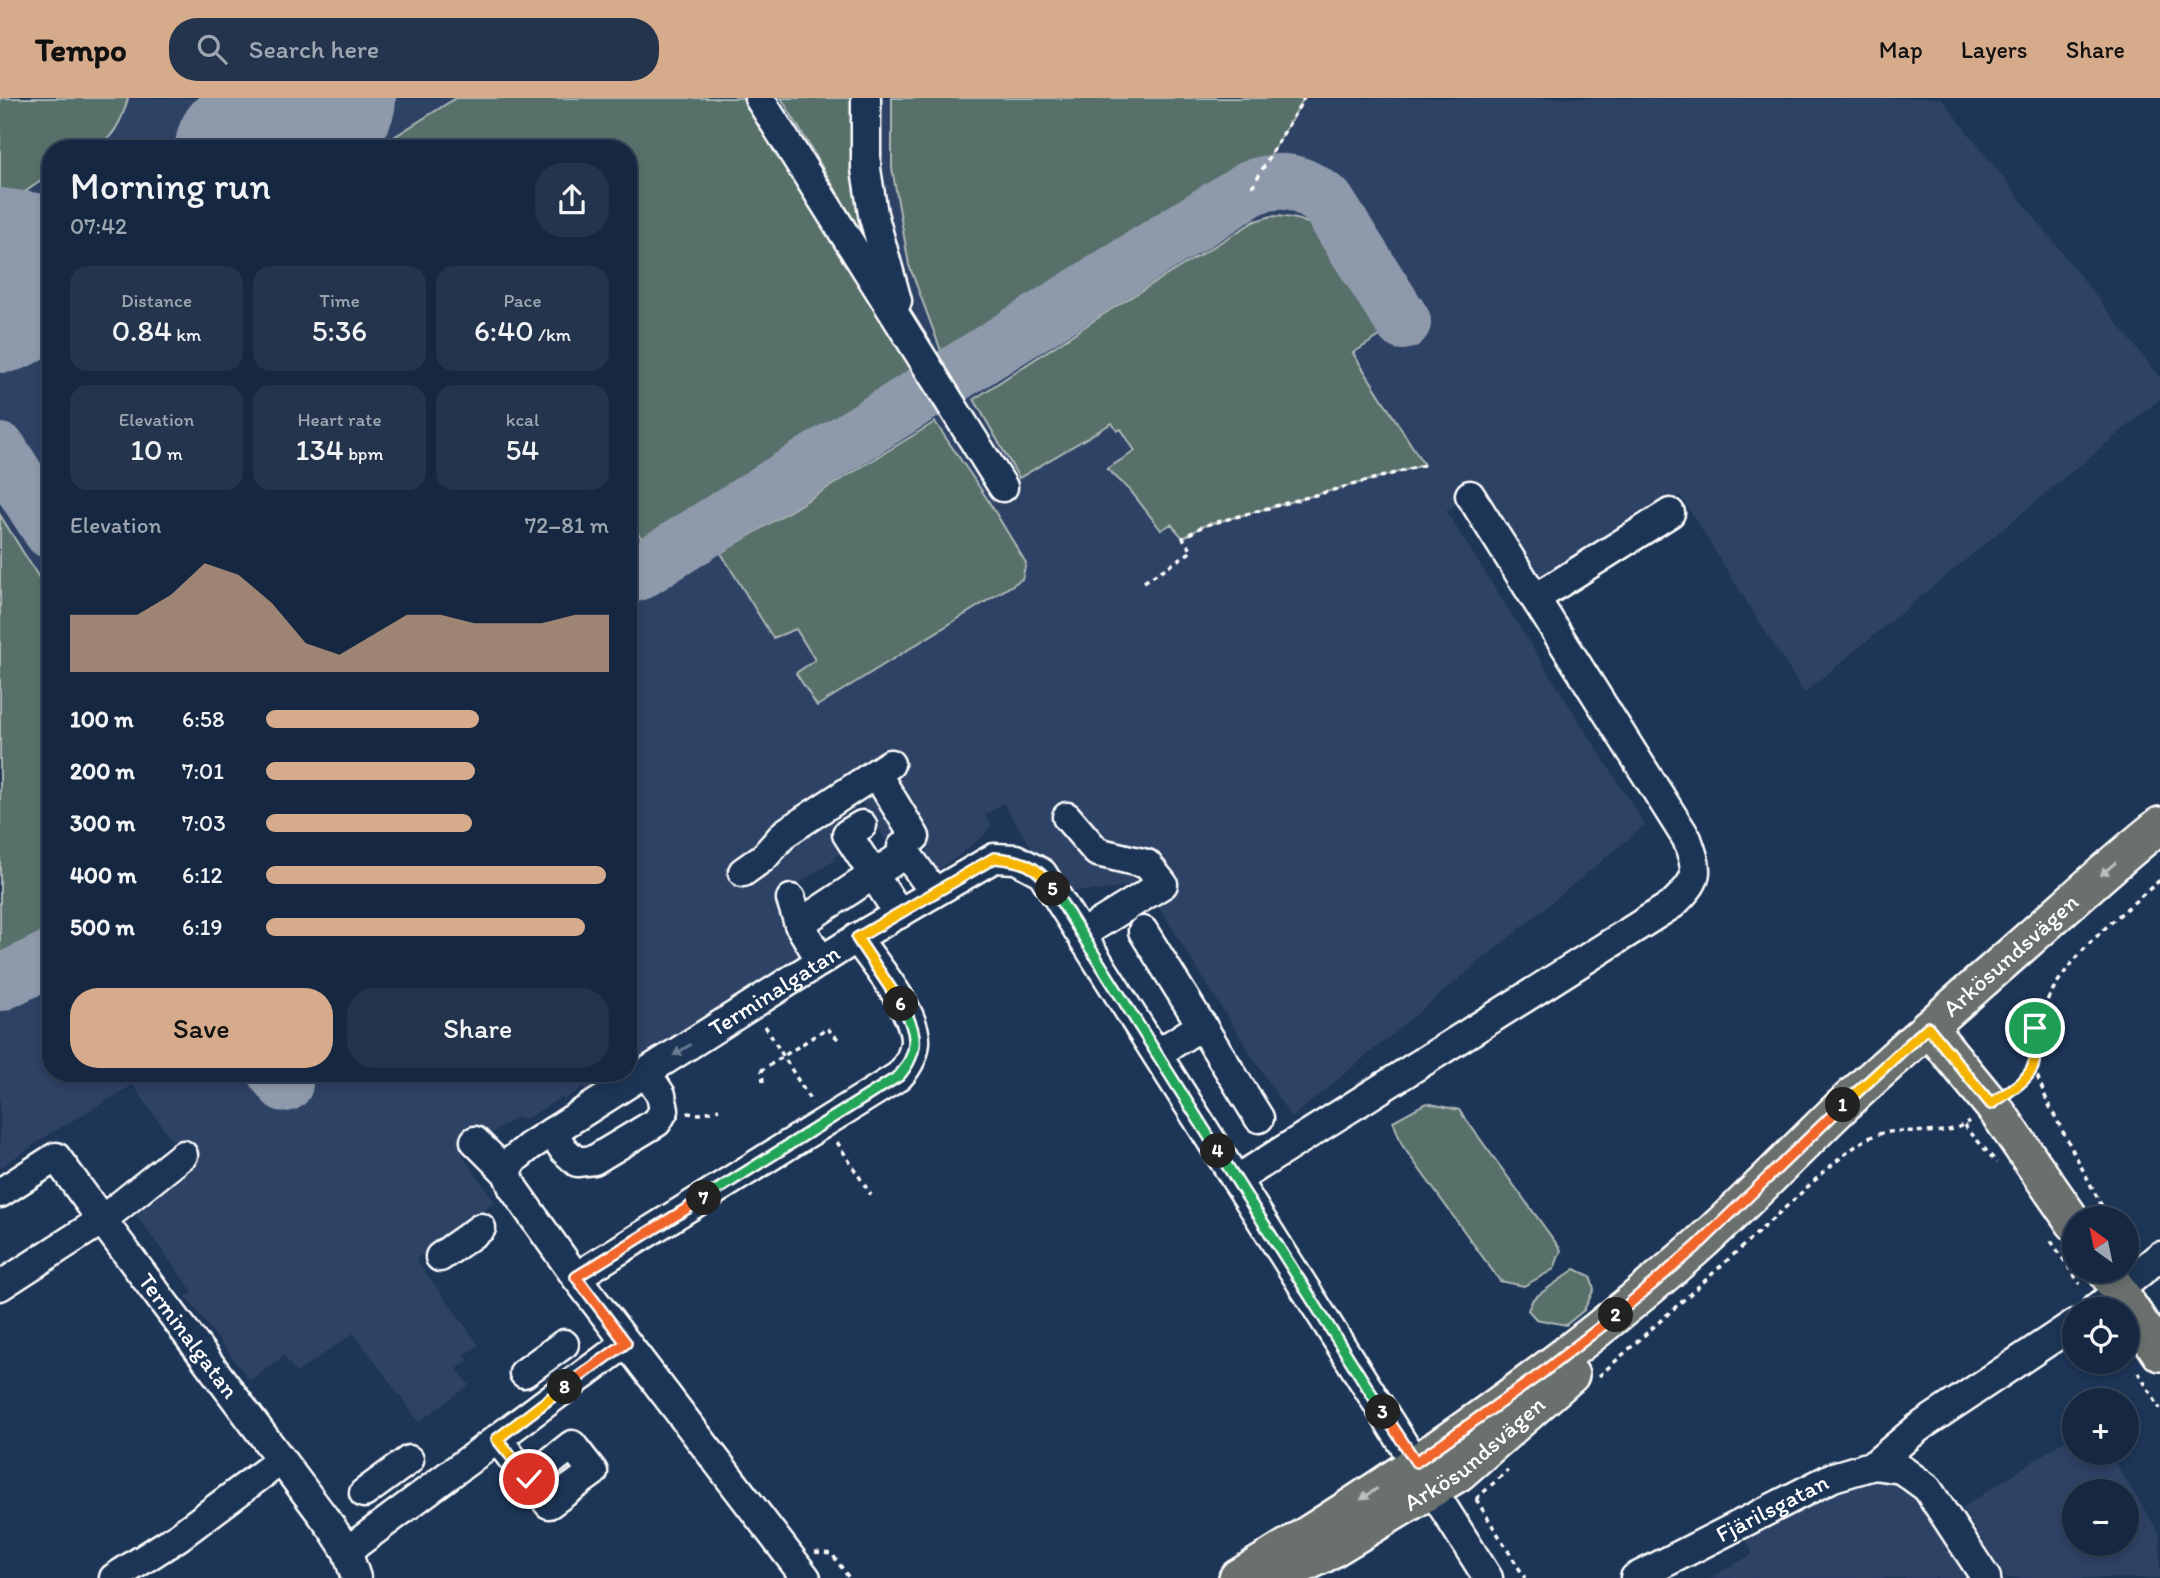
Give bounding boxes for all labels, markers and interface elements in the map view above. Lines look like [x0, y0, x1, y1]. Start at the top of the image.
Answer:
search box [169, 18, 659, 81]
text: Tempo [35, 30, 127, 69]
icon: search [193, 30, 231, 68]
text: Search here [249, 33, 379, 65]
text: Map [1879, 35, 1923, 64]
text: Layers [1961, 35, 2028, 64]
text: Share [2066, 35, 2125, 64]
text: Morning run [70, 163, 271, 209]
button: share [535, 163, 609, 237]
text: 07:42 [70, 212, 127, 240]
text: Distance [121, 289, 192, 312]
text: Time [319, 289, 360, 312]
text: Pace [503, 289, 542, 312]
text: 0.84 [112, 312, 172, 349]
text: 5:36 [312, 312, 367, 349]
text: 6:40 [474, 312, 534, 349]
text: km [172, 323, 201, 346]
text: /km [534, 323, 571, 346]
text: Elevation [119, 408, 194, 431]
text: Heart rate [297, 408, 382, 431]
text: kcal [506, 408, 539, 431]
text: 10 [130, 431, 163, 468]
text: 134 [296, 431, 344, 468]
text: 54 [506, 431, 539, 468]
text: m [163, 442, 183, 465]
text: bpm [344, 442, 383, 465]
text: Elevation [70, 511, 161, 539]
text: 72–81 m [525, 511, 609, 539]
text: 100 m [70, 705, 134, 733]
text: 6:58 [182, 705, 224, 733]
text: 200 m [70, 757, 135, 785]
text: 7:01 [182, 757, 224, 785]
text: 300 m [70, 809, 135, 837]
text: 7:03 [182, 809, 226, 837]
text: 400 m [70, 861, 137, 889]
text: 6:12 [182, 861, 223, 889]
one-way arrow [2100, 861, 2117, 877]
pin: 5 [1036, 872, 1070, 906]
text: 5 [1048, 877, 1057, 900]
street label: Arkösundsvägen [1936, 887, 2084, 1022]
text: 500 m [70, 913, 135, 941]
text: 6:19 [182, 913, 223, 941]
street label: Terminalgatan [703, 938, 845, 1042]
pin: 6 [884, 986, 918, 1021]
button: Save [70, 988, 333, 1068]
button: Share [347, 988, 609, 1068]
text: 6 [895, 992, 906, 1015]
pin [2005, 998, 2065, 1058]
icon: arrive [2016, 1009, 2054, 1047]
one-way arrow [672, 1043, 692, 1056]
pin: 1 [1826, 1088, 1860, 1122]
text: 1 [1838, 1093, 1847, 1116]
pin: 4 [1200, 1134, 1236, 1168]
text: 4 [1212, 1139, 1223, 1162]
pin: 7 [686, 1180, 722, 1216]
text: 7 [699, 1186, 708, 1209]
north arrow [2062, 1206, 2138, 1283]
map controls [2062, 1206, 2139, 1556]
street label: Terminalgatan [133, 1267, 245, 1404]
button: locate [2062, 1297, 2139, 1374]
pin: 2 [1598, 1298, 1634, 1332]
text: 2 [1611, 1303, 1621, 1326]
pin: 8 [548, 1370, 582, 1404]
text: 8 [559, 1375, 570, 1398]
button: + [2062, 1388, 2139, 1465]
street label: Arkösundsvägen [1398, 1389, 1551, 1517]
pin: 3 [1366, 1394, 1400, 1430]
text: 3 [1377, 1400, 1388, 1423]
pin [499, 1449, 559, 1509]
icon: check [510, 1460, 548, 1498]
street label: Fjärilsgatan [1711, 1467, 1834, 1548]
button: − [2062, 1479, 2139, 1556]
one-way arrow [1359, 1487, 1379, 1500]

